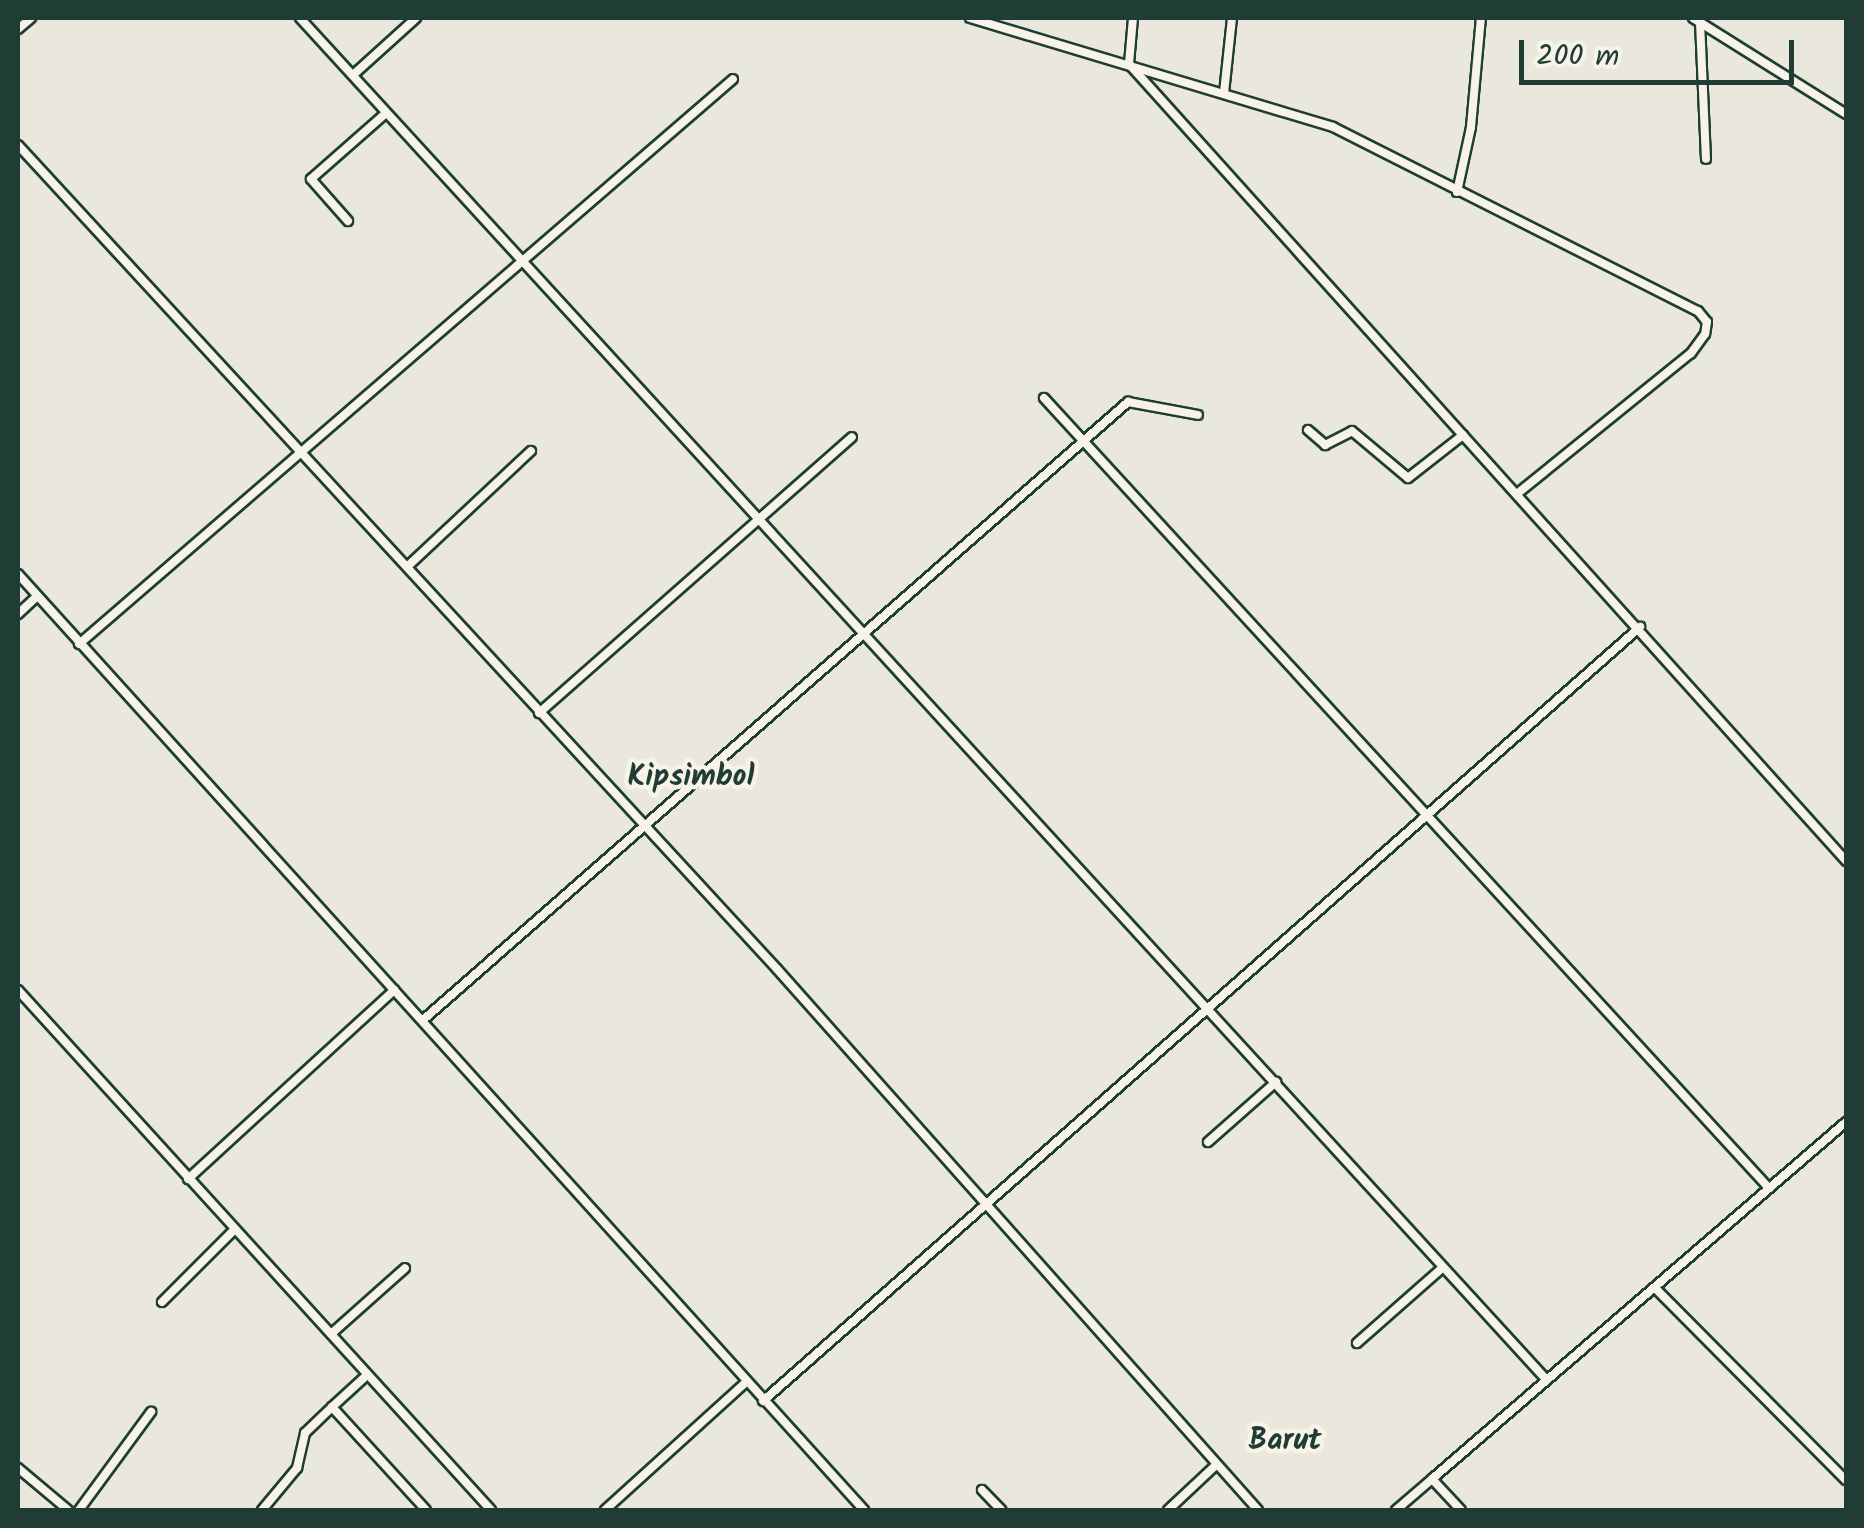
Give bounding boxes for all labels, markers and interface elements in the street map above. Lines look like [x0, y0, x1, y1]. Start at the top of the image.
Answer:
scale bar [1524, 20, 1799, 82]
text: 200 m [1536, 33, 1619, 81]
district label: Kipsimbol [627, 759, 755, 795]
district label: Barut [1249, 1423, 1321, 1459]

